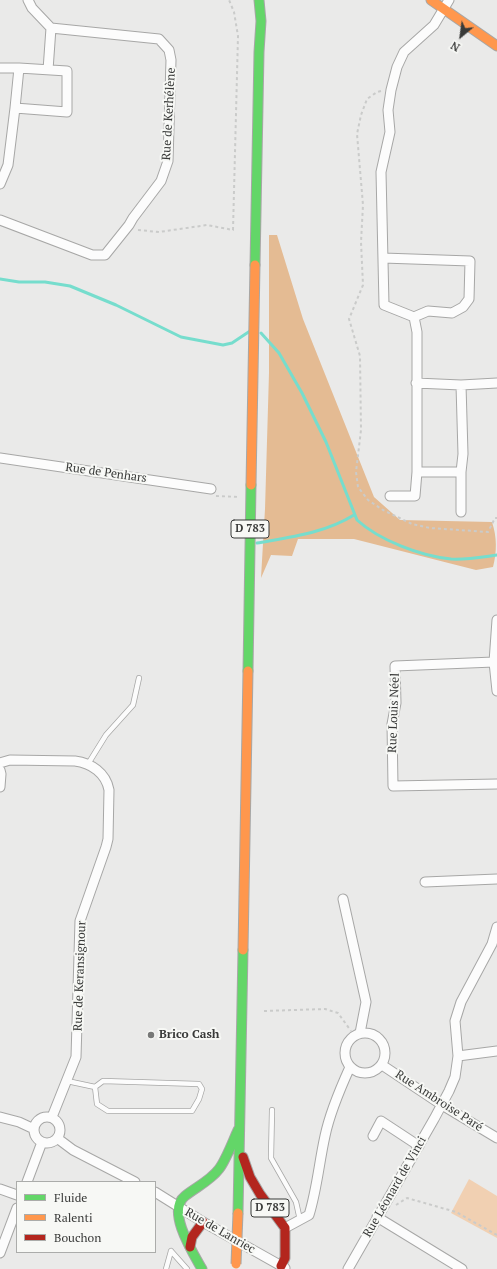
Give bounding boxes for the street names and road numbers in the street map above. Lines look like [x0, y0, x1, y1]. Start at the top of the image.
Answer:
street label: Rue de Kerhélène [159, 67, 179, 161]
street label: Rue de Penhars [64, 460, 148, 486]
road number: D 783 [231, 520, 269, 538]
street label: Rue Louis Néel [385, 673, 403, 753]
street label: Rue de Keransignour [71, 921, 89, 1031]
street label: Rue Ambroise Paré [393, 1067, 485, 1135]
street label: Rue Léonard de Vinci [360, 1134, 430, 1240]
road number: D 783 [251, 1199, 289, 1217]
street label: Rue de Lanriec [182, 1205, 258, 1257]

